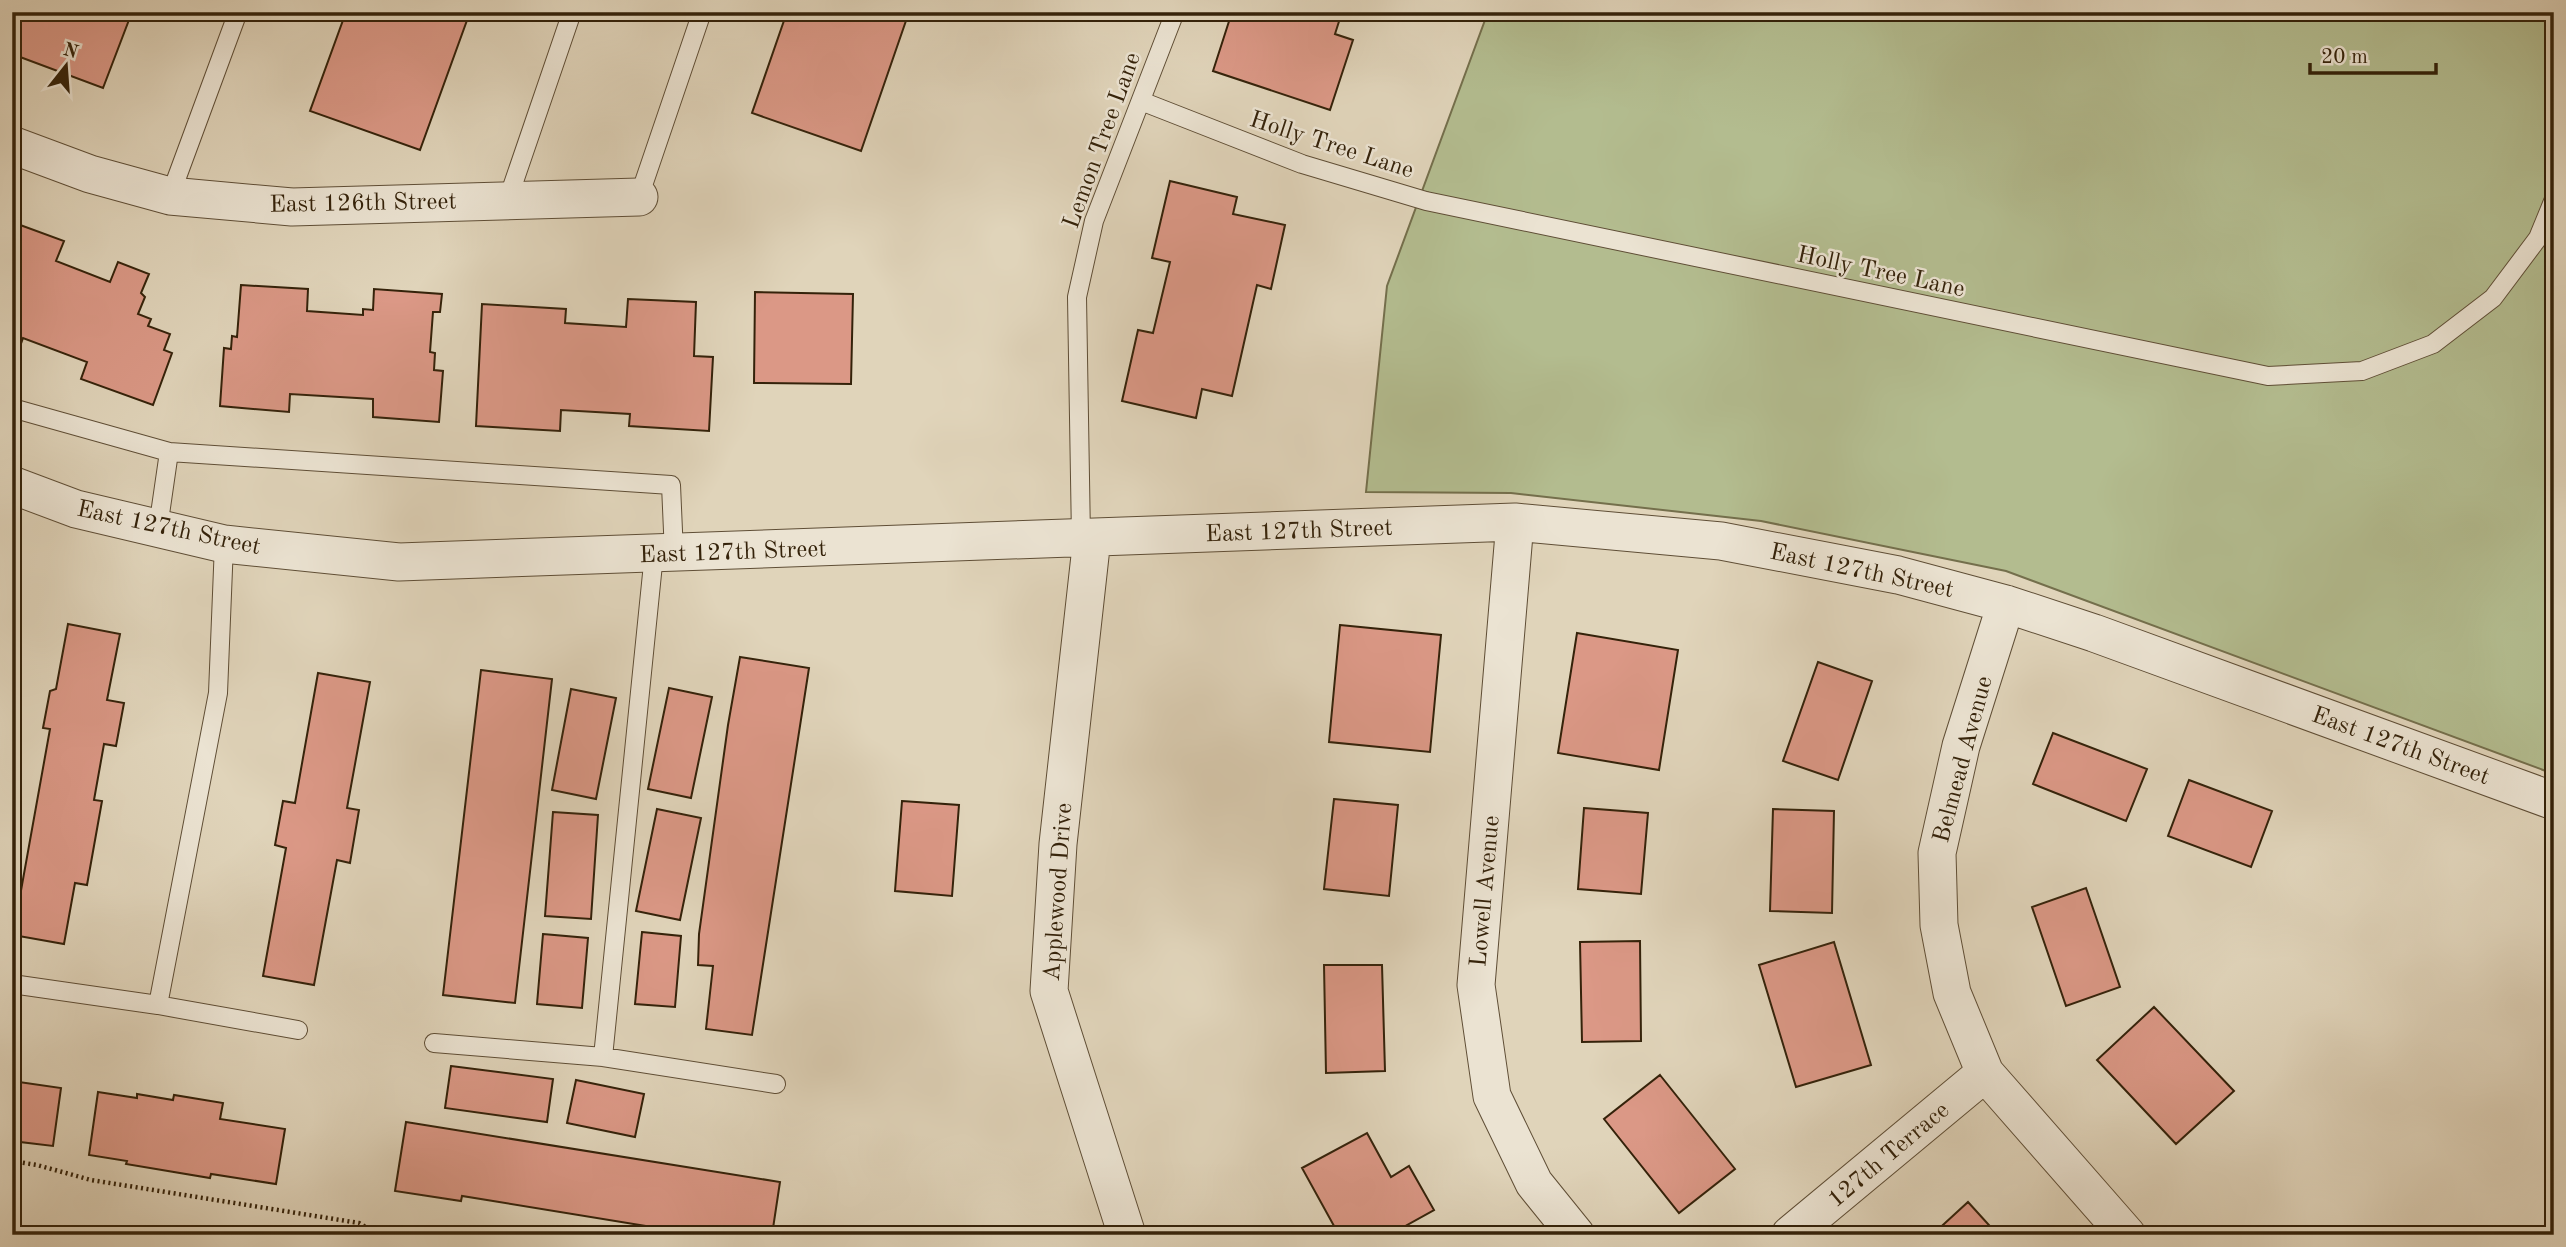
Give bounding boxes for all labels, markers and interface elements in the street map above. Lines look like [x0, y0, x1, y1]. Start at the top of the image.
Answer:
north arrow [32, 32, 102, 102]
scale bar [2310, 32, 2436, 76]
text: N [61, 41, 80, 63]
text: 20 m [2321, 47, 2368, 68]
street label: Lemon Tree Lane [1060, 49, 1146, 232]
street label: Holly Tree Lane [1246, 108, 1416, 184]
street label: East 126th Street [269, 190, 457, 218]
street label: Holly Tree Lane [1794, 243, 1967, 302]
street label: East 127th Street [74, 498, 263, 560]
street label: East 127th Street [1205, 517, 1393, 547]
street label: East 127th Street [639, 538, 827, 568]
street label: East 127th Street [1767, 541, 1956, 603]
street label: Belmead Avenue [1930, 674, 1998, 845]
street label: East 127th Street [2308, 704, 2493, 790]
street label: Applewood Drive [1041, 802, 1077, 982]
street label: Lowell Avenue [1467, 814, 1505, 968]
street label: 127th Terrace [1824, 1098, 1954, 1213]

